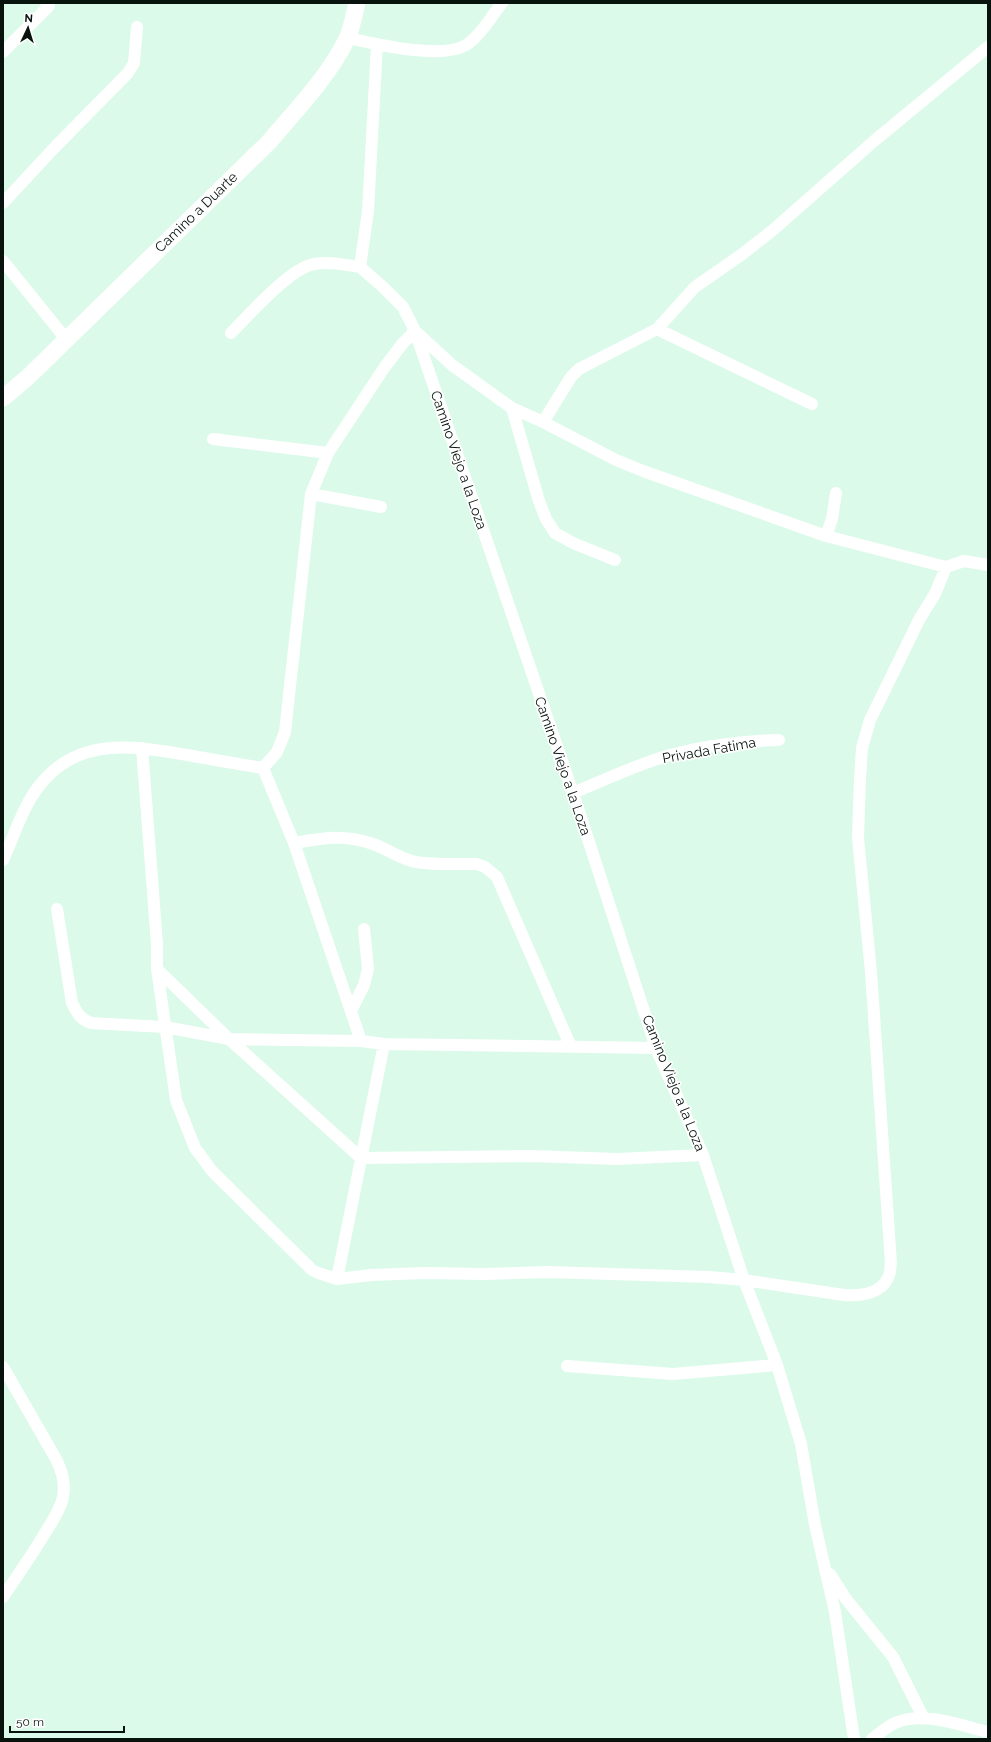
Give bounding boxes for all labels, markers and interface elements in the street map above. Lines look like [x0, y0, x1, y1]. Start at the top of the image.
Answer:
north arrow [8, 8, 48, 48]
text: N [24, 12, 33, 25]
street label: Camino a Duarte [152, 169, 240, 255]
street label: Camino Viejo a la Loza [428, 389, 490, 531]
street label: Camino Viejo a la Loza [532, 695, 594, 837]
street label: Privada Fatima [661, 734, 757, 766]
street label: Camino Viejo a la Loza [639, 1013, 709, 1153]
scale bar [10, 1708, 124, 1734]
text: 50 m [16, 1715, 44, 1729]

